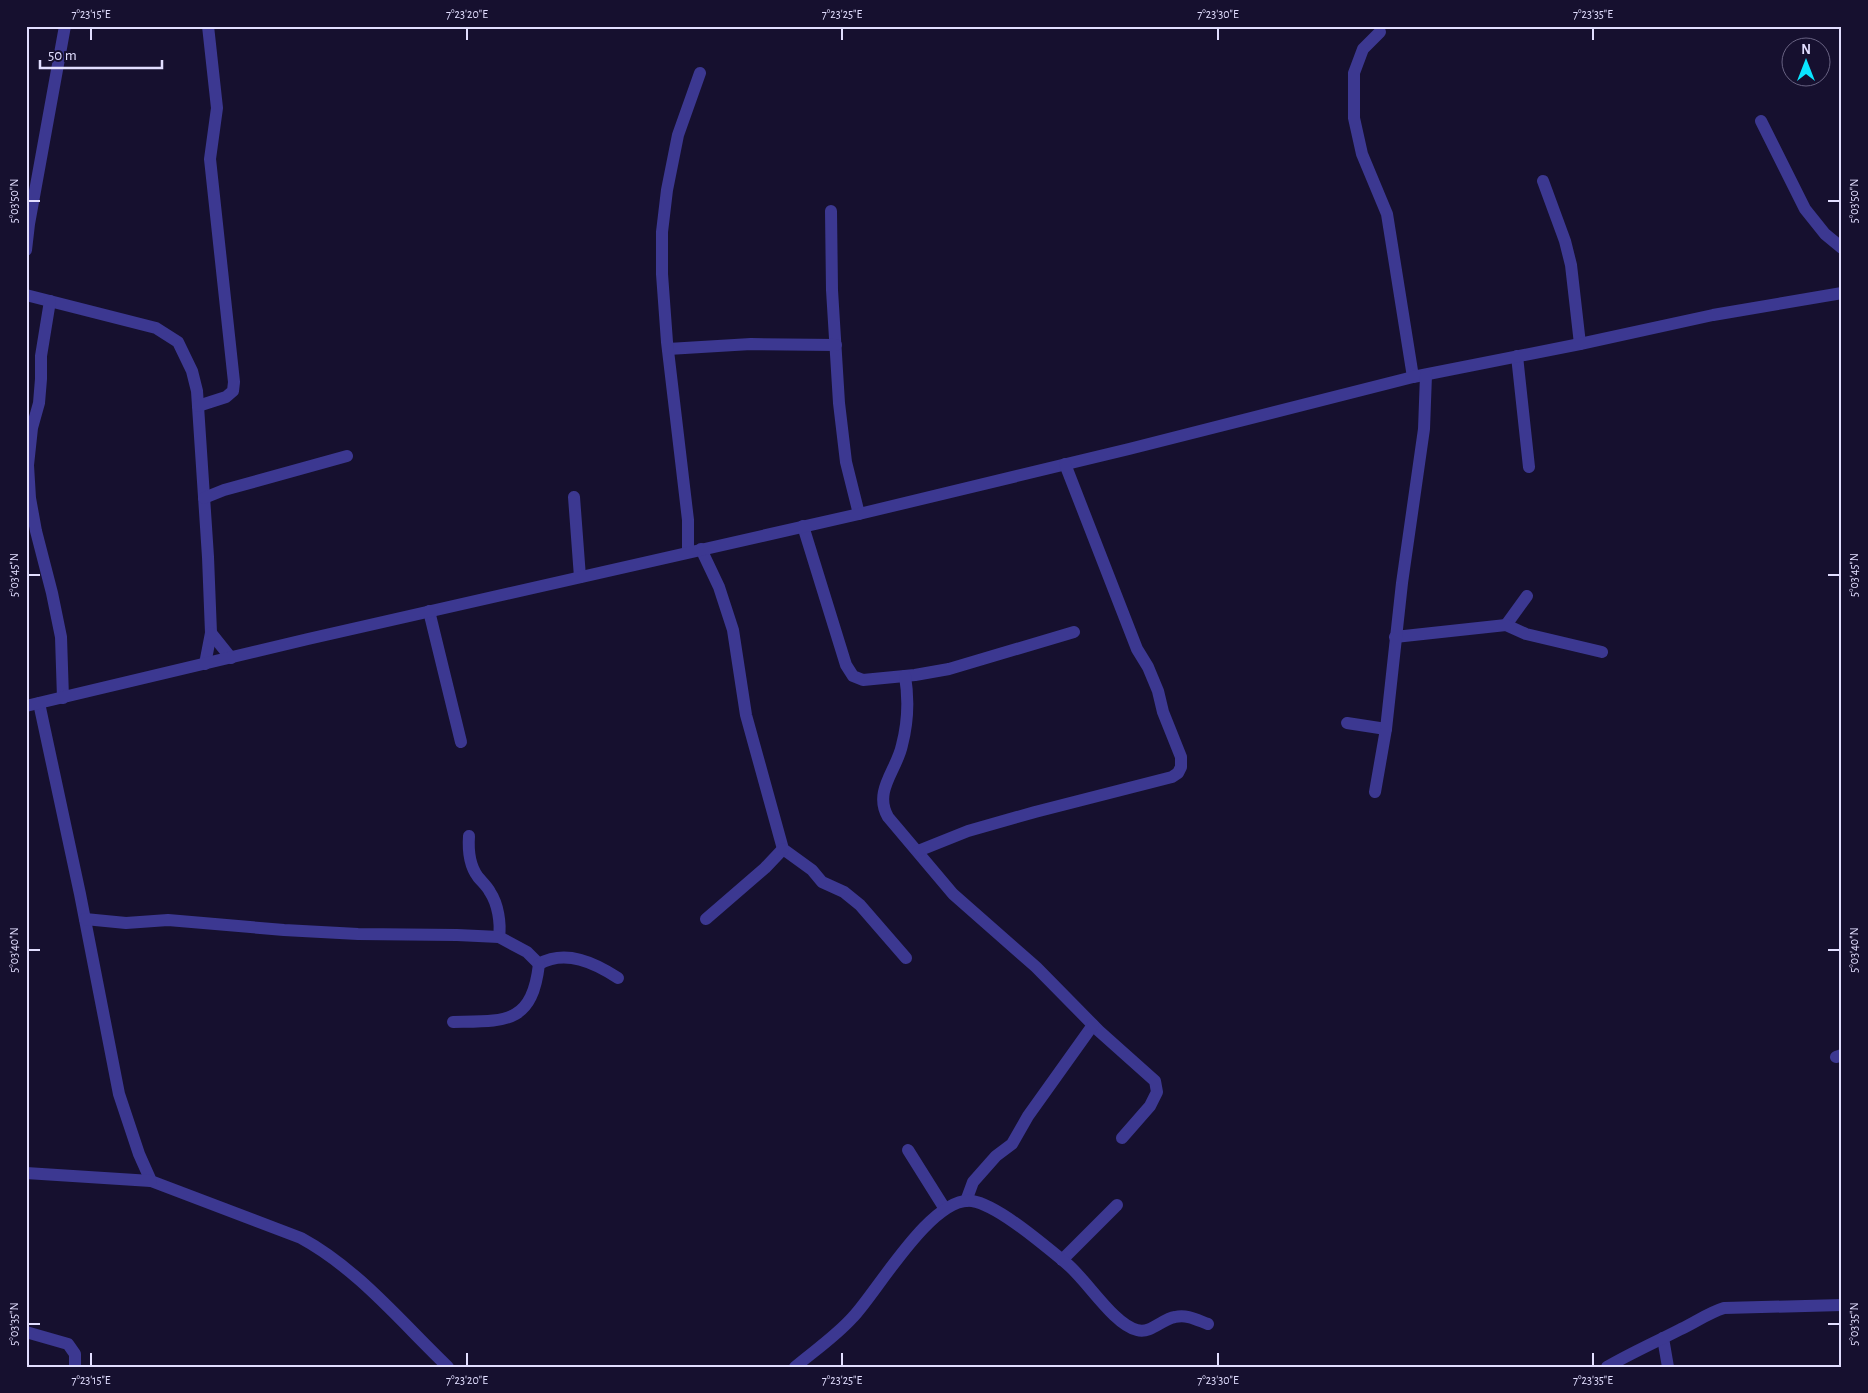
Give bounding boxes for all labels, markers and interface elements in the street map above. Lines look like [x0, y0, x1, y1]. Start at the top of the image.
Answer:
text: 7°23'15"E [71, 8, 111, 20]
text: 7°23'20"E [446, 8, 488, 20]
text: 7°23'25"E [822, 8, 862, 20]
text: 7°23'30"E [1197, 8, 1239, 20]
text: 7°23'35"E [1573, 8, 1613, 20]
scale bar [40, 38, 162, 70]
north arrow [1780, 38, 1830, 88]
text: N [1801, 43, 1811, 57]
text: 50 m [48, 48, 77, 63]
text: 5°03'50"N [8, 179, 20, 223]
text: 5°03'50"N [1848, 179, 1860, 223]
text: 5°03'45"N [8, 553, 20, 597]
text: 5°03'45"N [1848, 553, 1860, 597]
text: 5°03'40"N [8, 927, 20, 973]
text: 5°03'40"N [1848, 927, 1860, 973]
text: 5°03'35"N [8, 1302, 20, 1346]
text: 5°03'35"N [1848, 1302, 1860, 1346]
text: 7°23'15"E [71, 1374, 111, 1386]
text: 7°23'20"E [446, 1374, 488, 1386]
text: 7°23'25"E [822, 1374, 862, 1386]
text: 7°23'30"E [1197, 1374, 1239, 1386]
text: 7°23'35"E [1573, 1374, 1613, 1386]

